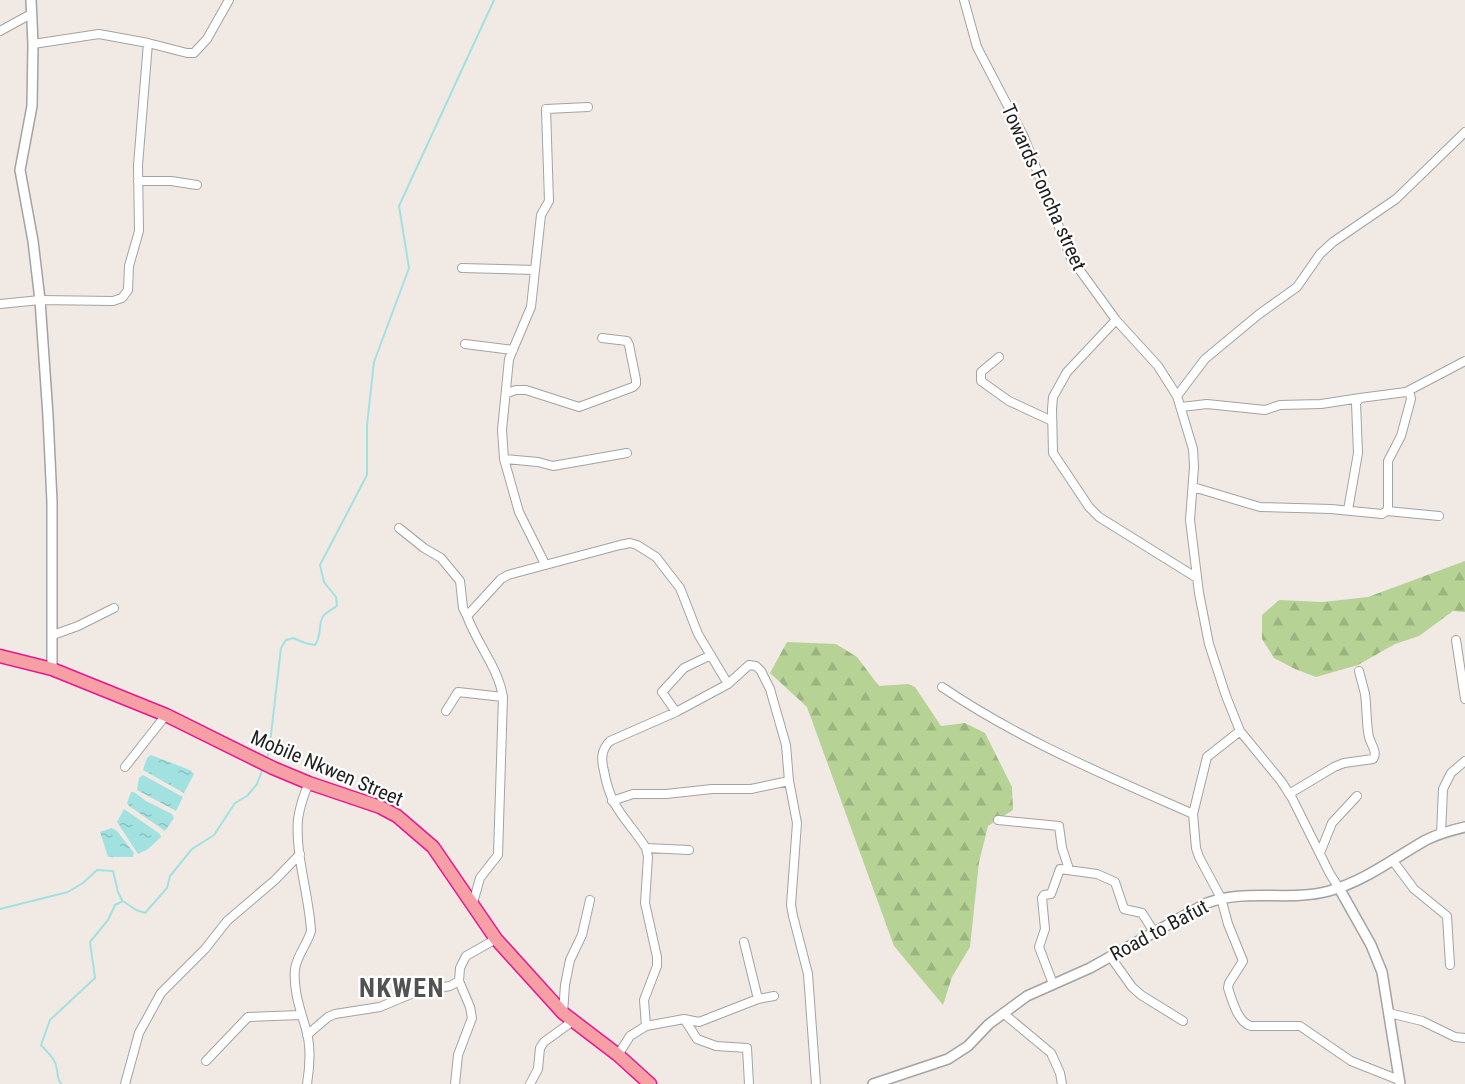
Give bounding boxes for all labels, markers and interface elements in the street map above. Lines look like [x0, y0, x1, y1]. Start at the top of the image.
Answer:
street label: Towards Foncha street [997, 100, 1091, 274]
street label: Mobile Nkwen Street [247, 725, 407, 811]
street label: Road to Bafut [1106, 894, 1212, 966]
district label: NKWEN [359, 973, 445, 1003]

